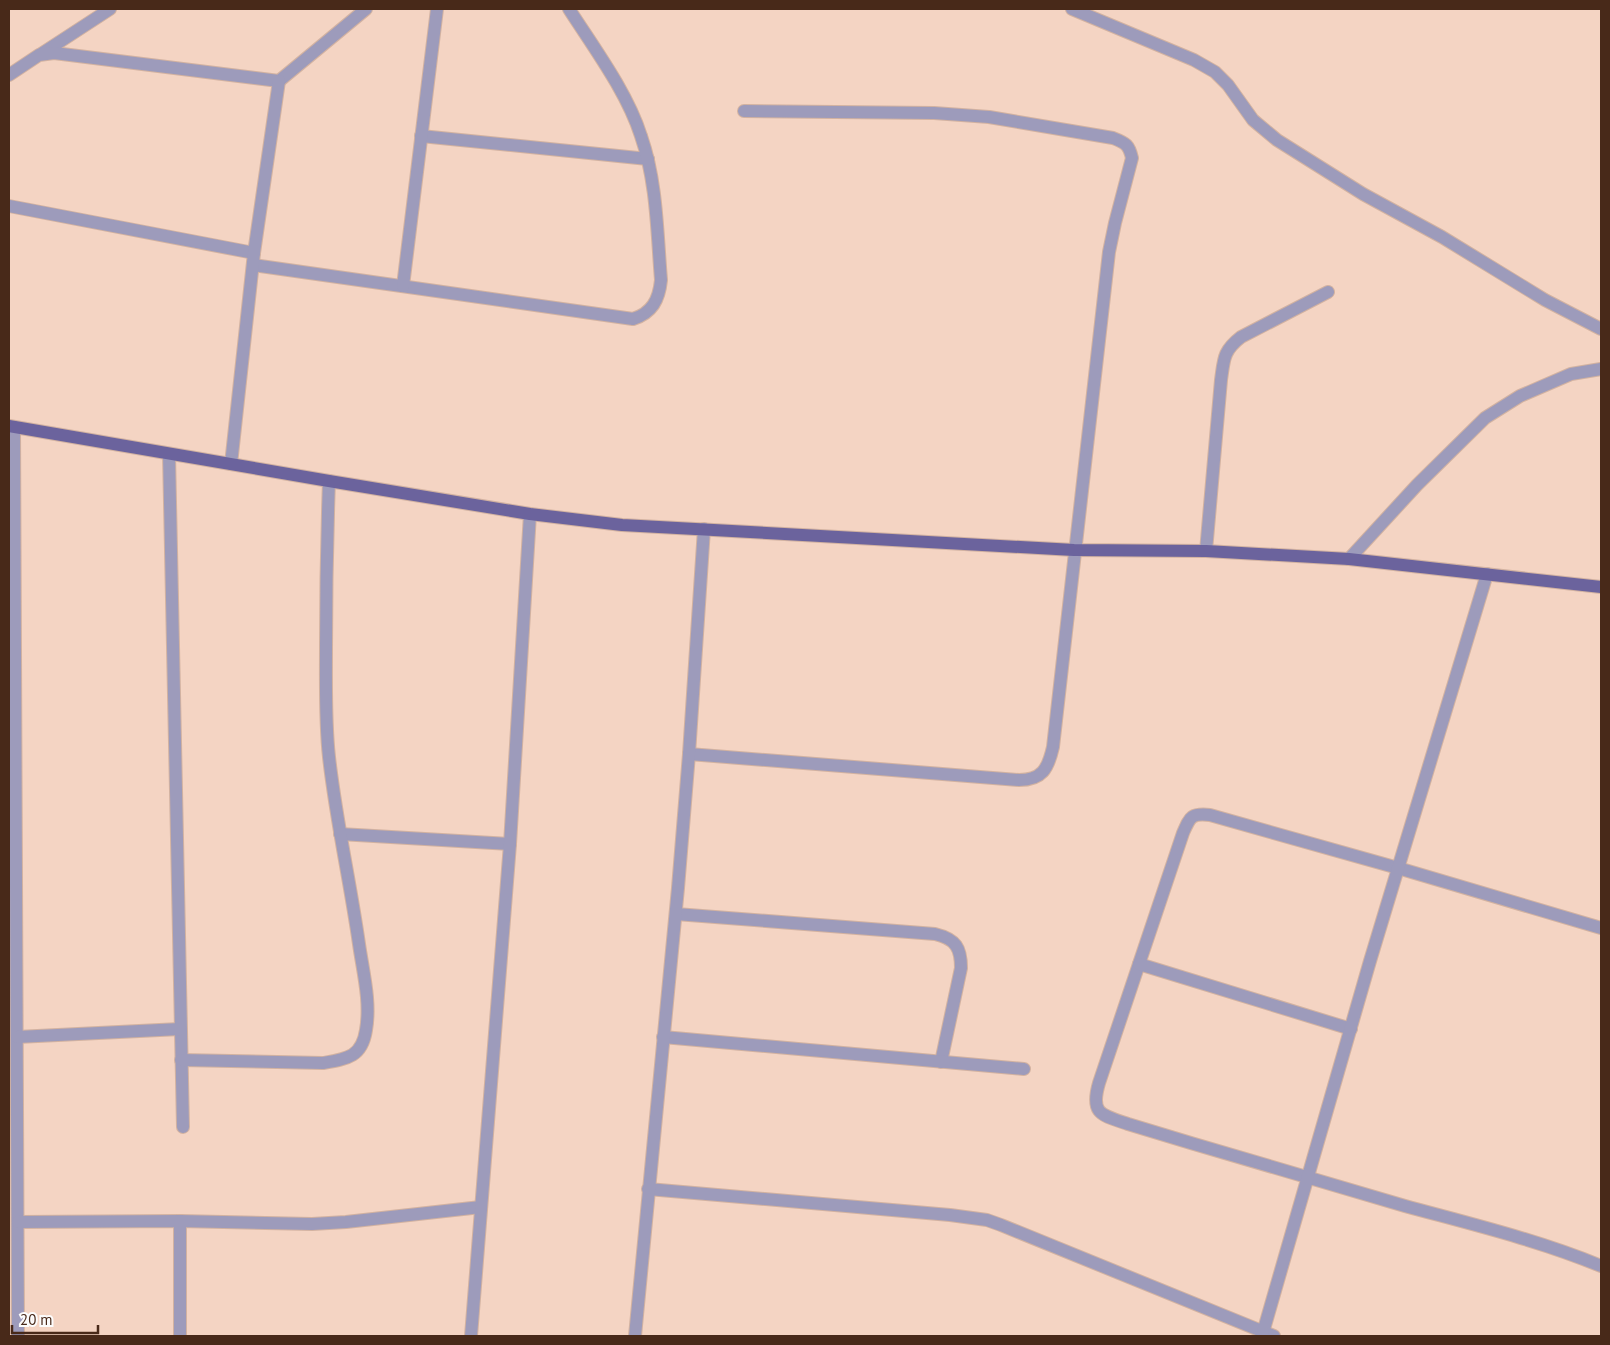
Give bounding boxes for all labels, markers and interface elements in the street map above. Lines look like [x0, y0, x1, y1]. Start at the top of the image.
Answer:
scale bar [12, 1302, 99, 1334]
text: 20 m [20, 1310, 53, 1329]

